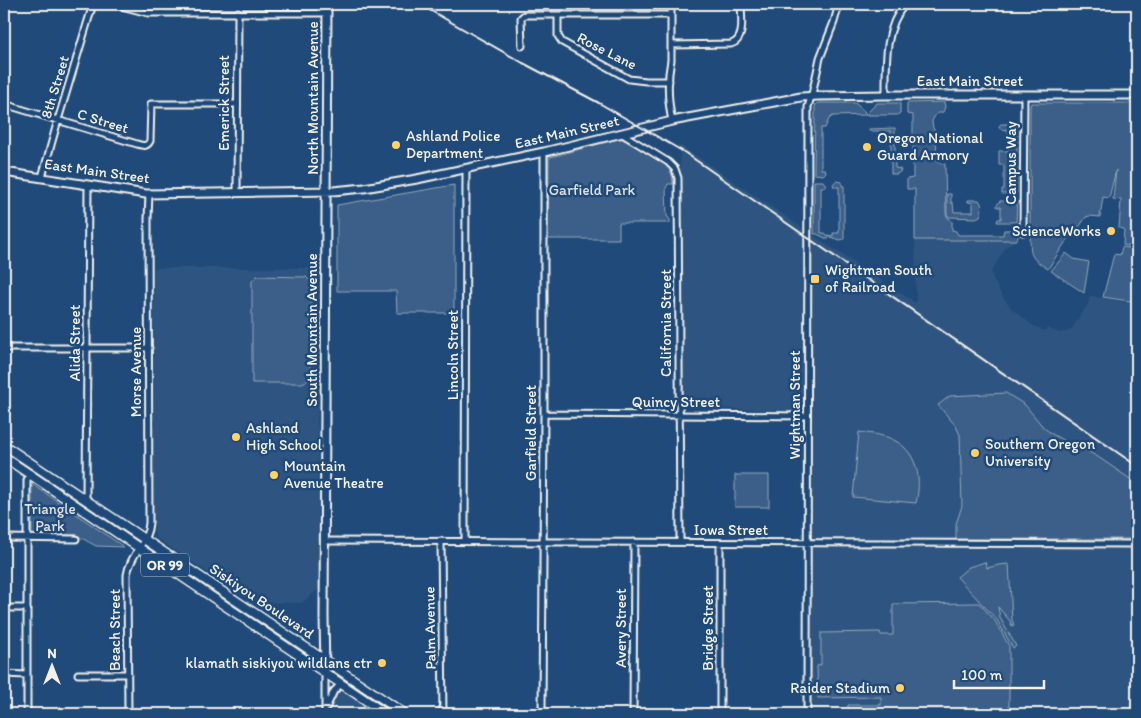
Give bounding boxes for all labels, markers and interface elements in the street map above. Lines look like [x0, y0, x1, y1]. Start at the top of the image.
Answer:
street label: North Mountain Avenue [304, 21, 322, 175]
street label: Rose Lane [574, 28, 640, 74]
street label: 8th Street [37, 53, 73, 121]
street label: Emerick Street [215, 55, 233, 151]
street label: East Main Street [917, 72, 1023, 90]
street label: C Street [75, 105, 131, 137]
street label: East Main Street [513, 111, 621, 153]
street label: Campus Way [1002, 121, 1020, 205]
place label: Ashland Police Department [406, 127, 500, 162]
place label: Oregon National Guard Armory [877, 129, 984, 164]
marker: Ashland Police Department [390, 139, 402, 151]
marker: Oregon National Guard Armory [861, 141, 873, 153]
street label: East Main Street [43, 155, 151, 187]
park label: Garfield Park [549, 181, 636, 199]
place label: ScienceWorks [1012, 222, 1101, 240]
marker: ScienceWorks [1105, 225, 1117, 237]
street label: South Mountain Avenue [303, 253, 321, 407]
place label: Wightman South of Railroad [825, 261, 932, 296]
street label: California Street [657, 269, 675, 377]
marker: Wightman South of Railroad [809, 273, 821, 285]
street label: Alida Street [66, 304, 84, 381]
street label: Lincoln Street [444, 309, 462, 400]
street label: Morse Avenue [127, 327, 145, 417]
street label: Wightman Street [786, 350, 804, 460]
street label: Garfield Street [522, 385, 540, 481]
street label: Quincy Street [632, 393, 721, 411]
place label: Ashland High School [246, 419, 323, 454]
marker: Ashland High School [230, 431, 242, 443]
place label: Southern Oregon University [985, 435, 1096, 470]
marker: Southern Oregon University [969, 447, 981, 459]
place label: Mountain Avenue Theatre [284, 457, 384, 492]
marker: Mountain Avenue Theatre [268, 469, 280, 481]
park label: Triangle Park [24, 500, 76, 535]
street label: Iowa Street [694, 521, 768, 539]
road number: OR 99 [141, 554, 189, 576]
street label: Siskiyou Boulevard [206, 559, 318, 643]
street label: Bridge Street [699, 585, 717, 671]
street label: Palm Avenue [420, 586, 440, 670]
street label: Avery Street [612, 588, 630, 668]
street label: Beach Street [106, 589, 124, 671]
north arrow [28, 640, 78, 690]
text: N [47, 645, 57, 662]
place label: klamath siskiyou wildlans ctr [186, 654, 372, 672]
marker: klamath siskiyou wildlans ctr [376, 657, 388, 669]
scale bar [954, 658, 1044, 690]
text: 100 m [961, 666, 1003, 684]
place label: Raider Stadium [790, 679, 890, 697]
marker: Raider Stadium [894, 682, 906, 694]

